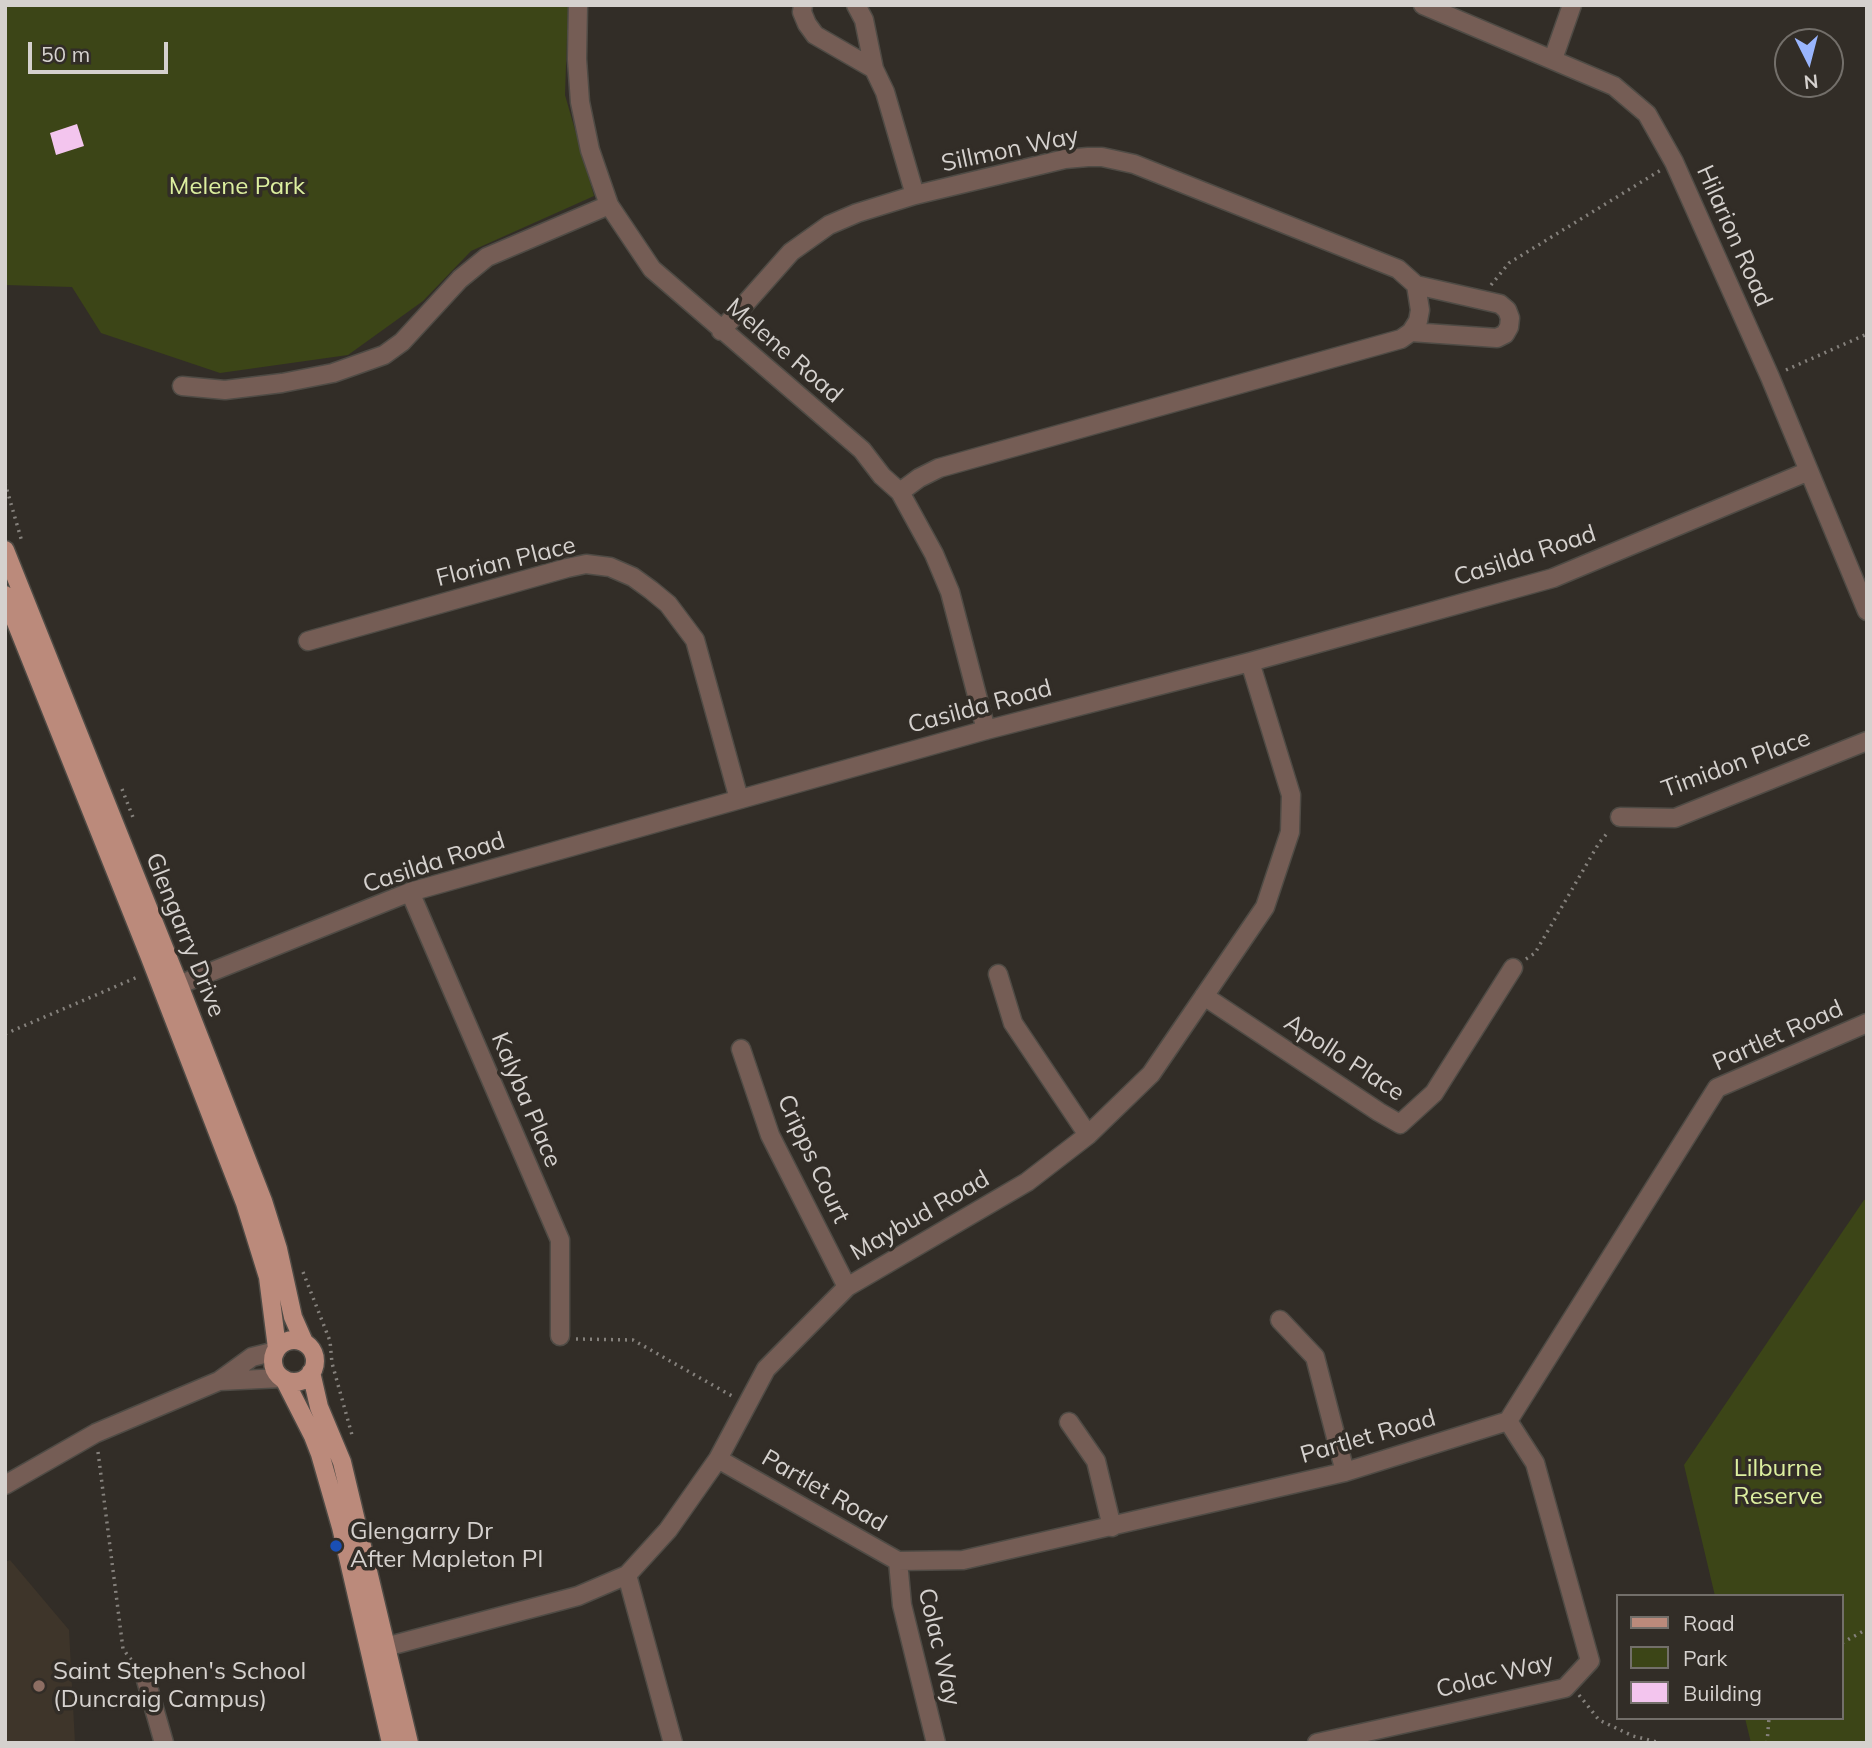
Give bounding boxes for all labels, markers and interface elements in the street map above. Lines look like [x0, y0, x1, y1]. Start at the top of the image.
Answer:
scale bar [32, 28, 172, 72]
north arrow [1774, 28, 1844, 98]
text: 50 m [41, 41, 90, 67]
text: N [1803, 69, 1819, 95]
street label: Sillmon Way [939, 121, 1081, 179]
street label: Hilarion Road [1690, 161, 1778, 311]
park label: Melene Park [169, 173, 305, 201]
street label: Melene Road [720, 293, 848, 409]
street label: Casilda Road [1450, 519, 1600, 593]
street label: Florian Place [433, 531, 579, 593]
street label: Casilda Road [905, 674, 1055, 740]
street label: Timidon Place [1658, 724, 1814, 804]
street label: Casilda Road [359, 826, 509, 900]
street label: Glengarry Drive [139, 849, 231, 1021]
street label: Partlet Road [1708, 994, 1848, 1078]
street label: Apollo Place [1278, 1008, 1410, 1108]
street label: Kalyba Place [485, 1028, 567, 1172]
street label: Cripps Court [771, 1090, 855, 1228]
street label: Maybud Road [846, 1165, 994, 1267]
street label: Partlet Road [1297, 1404, 1439, 1470]
street label: Partlet Road [756, 1444, 892, 1538]
park label: Lilburne Reserve [1733, 1455, 1823, 1511]
place label: Glengarry Dr After Mapleton Pl [350, 1518, 543, 1574]
marker: Glengarry Dr After Mapleton Pl [328, 1538, 344, 1554]
street label: Colac Way [911, 1585, 967, 1709]
legend [1616, 1594, 1844, 1720]
text: Road [1683, 1610, 1734, 1636]
text: Park [1683, 1645, 1727, 1671]
street label: Colac Way [1433, 1648, 1557, 1704]
place label: Saint Stephen's School (Duncraig Campus) [53, 1658, 306, 1714]
marker: Saint Stephen's School (Duncraig Campus) [31, 1678, 47, 1694]
text: Building [1683, 1680, 1762, 1706]

